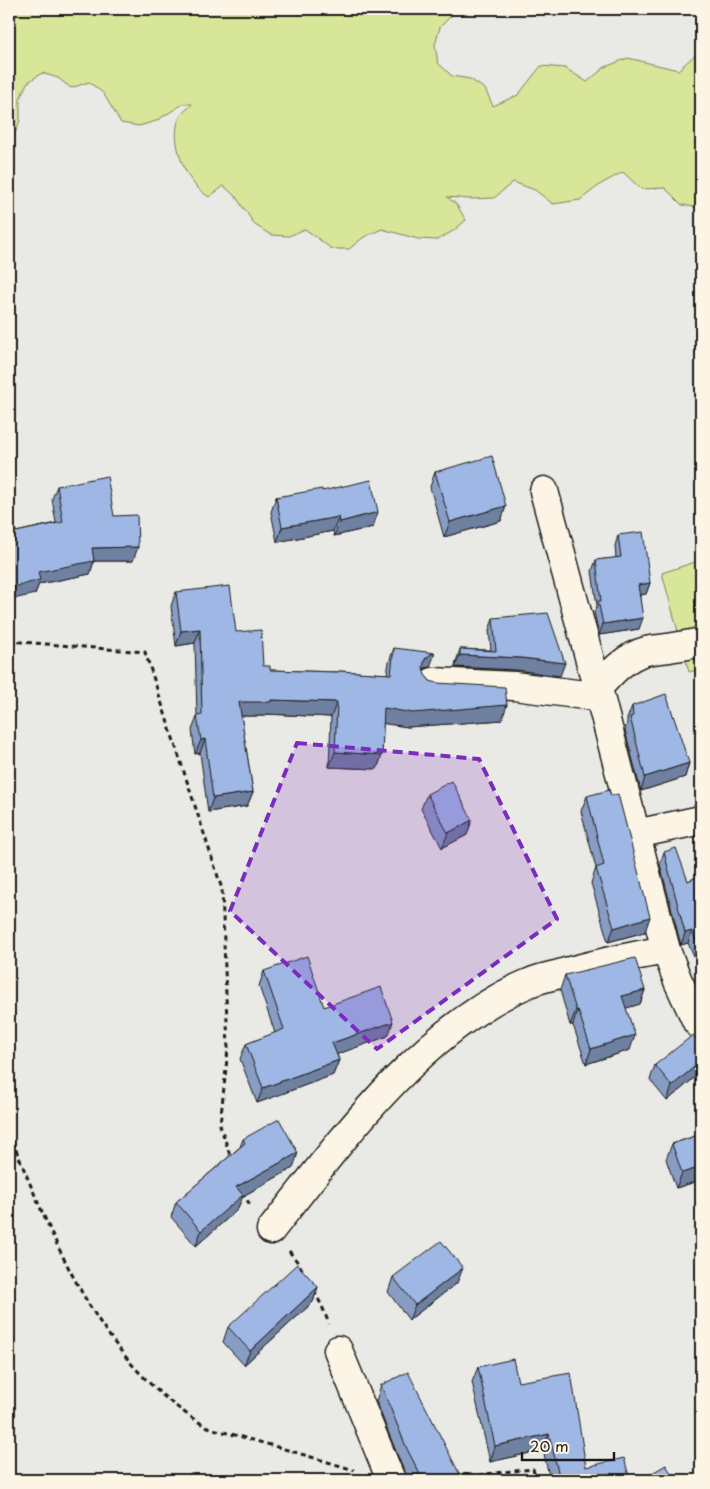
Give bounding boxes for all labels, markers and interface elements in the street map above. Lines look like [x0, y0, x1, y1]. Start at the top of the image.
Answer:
scale bar [522, 1429, 615, 1461]
text: 20 m [530, 1434, 569, 1457]

